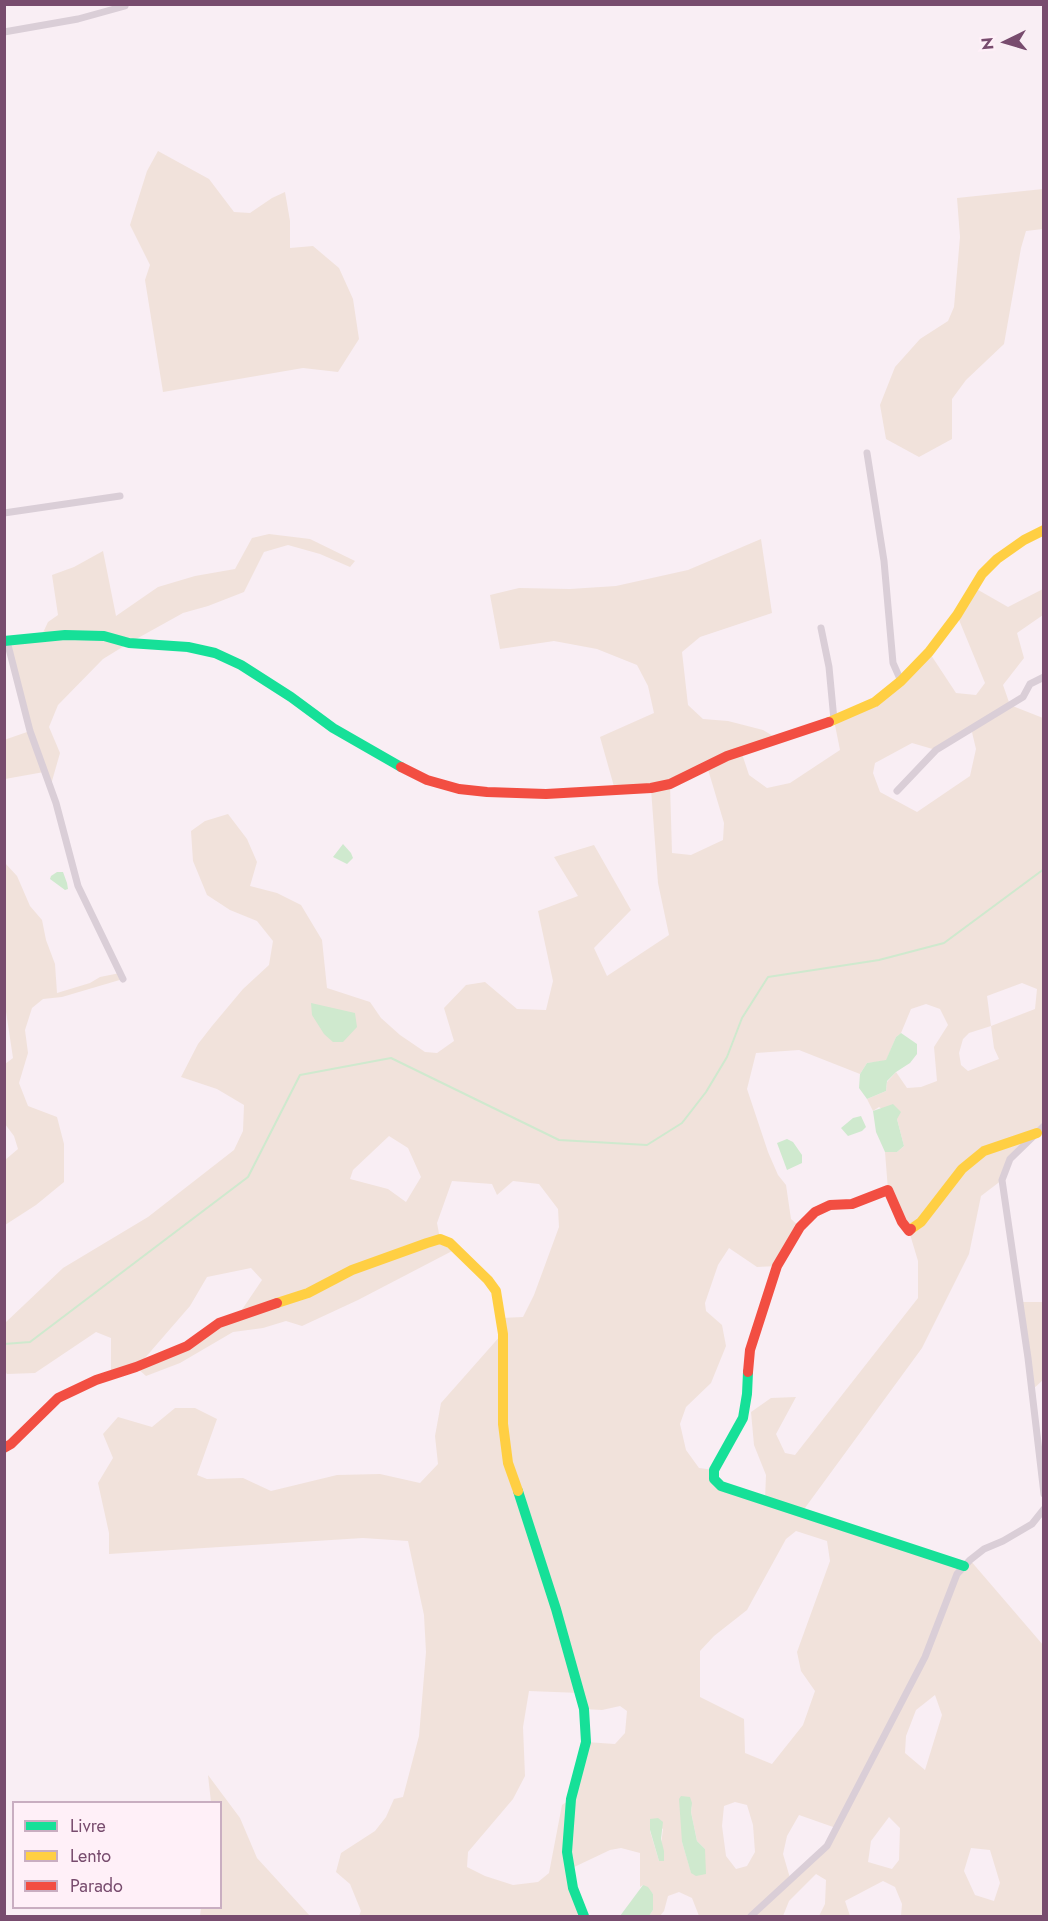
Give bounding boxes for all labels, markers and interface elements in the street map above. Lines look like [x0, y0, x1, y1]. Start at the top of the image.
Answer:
north arrow [976, 12, 1036, 72]
text: N [976, 36, 1000, 51]
legend [12, 1801, 222, 1909]
text: Livre [70, 1813, 106, 1839]
text: Lento [70, 1843, 111, 1869]
text: Parado [70, 1873, 123, 1899]

